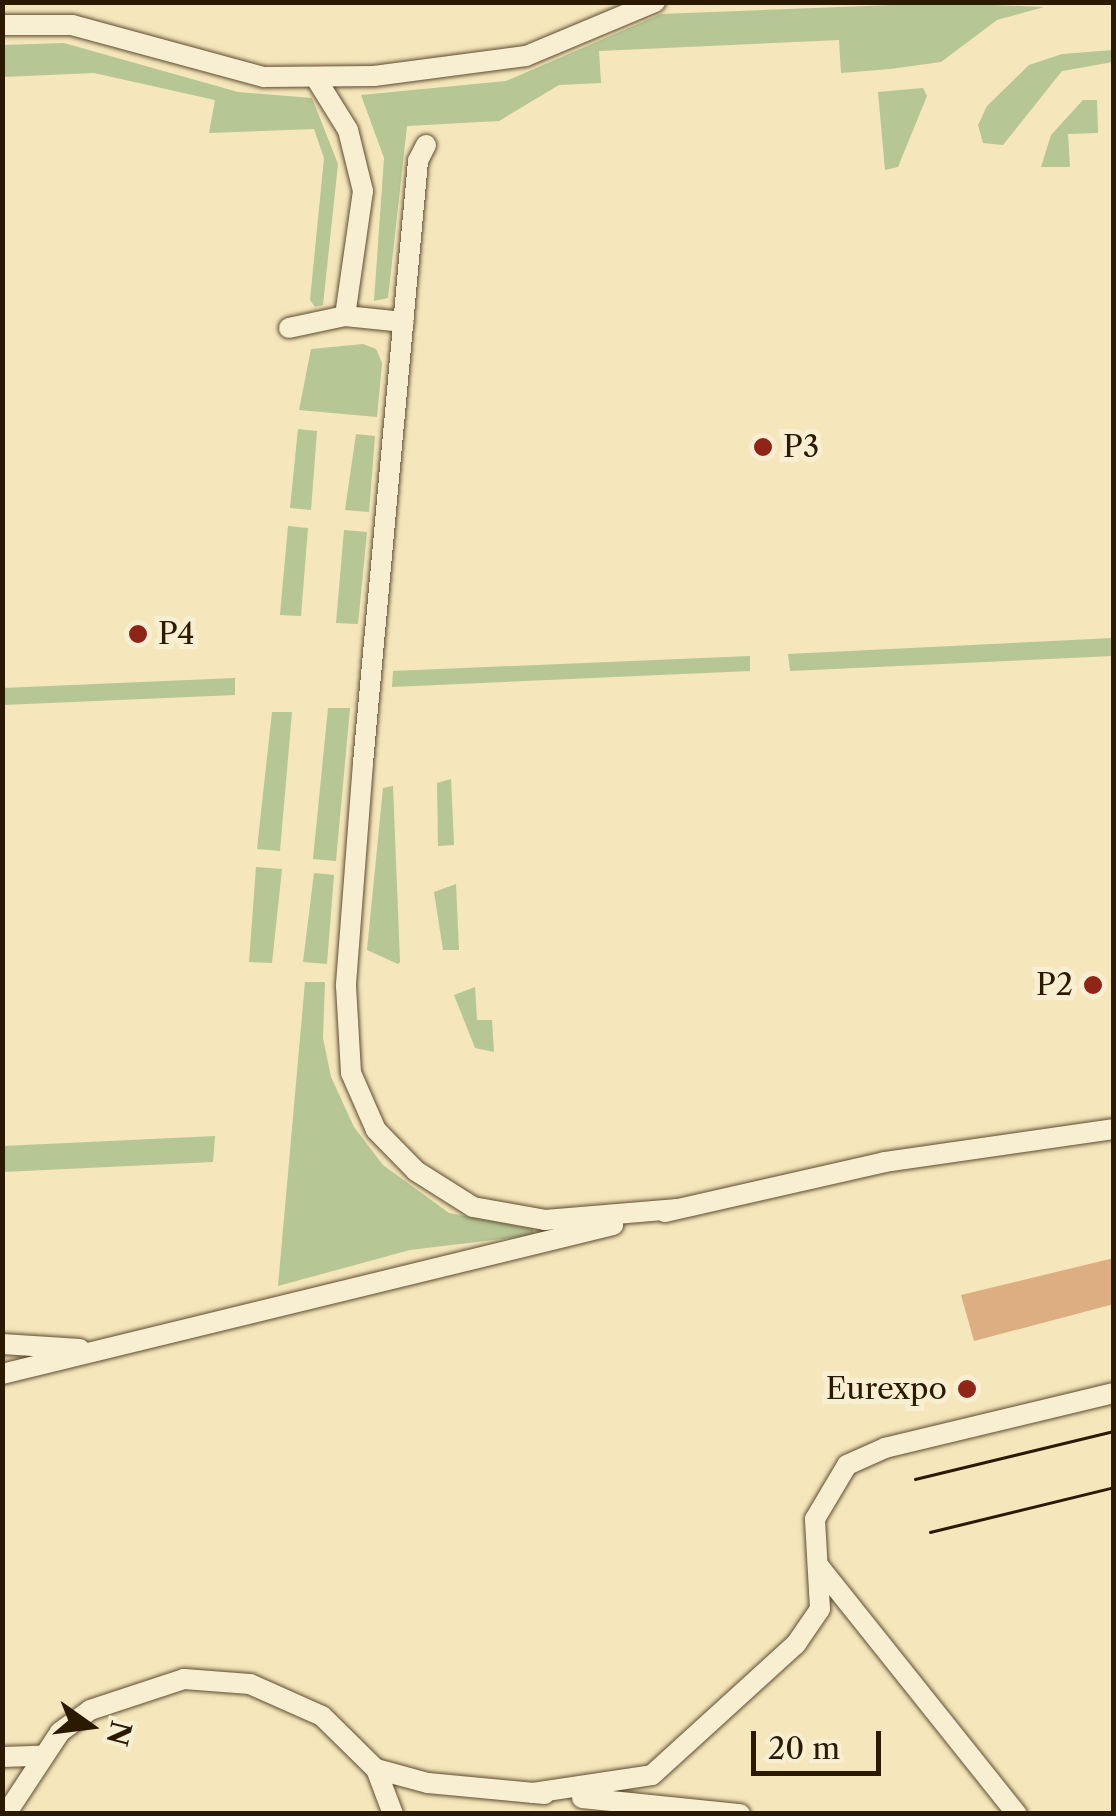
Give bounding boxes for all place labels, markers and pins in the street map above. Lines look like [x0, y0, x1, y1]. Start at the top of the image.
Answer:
place label: P3 [783, 429, 819, 465]
marker: P3 [752, 436, 774, 458]
place label: P4 [158, 616, 194, 652]
marker: P4 [127, 623, 149, 645]
place label: P2 [1036, 967, 1073, 1003]
marker: P2 [1082, 974, 1104, 996]
place label: Eurexpo [826, 1371, 947, 1407]
marker: Eurexpo [956, 1378, 978, 1400]

